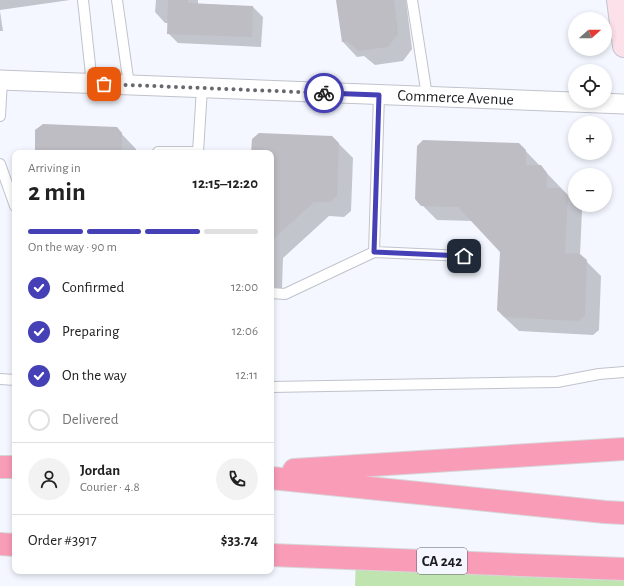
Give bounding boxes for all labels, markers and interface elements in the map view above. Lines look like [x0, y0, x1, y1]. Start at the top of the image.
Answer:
north arrow [568, 12, 612, 56]
map controls [568, 12, 612, 212]
button: locate [568, 64, 612, 108]
pin [87, 67, 121, 101]
icon: bag [93, 73, 115, 95]
courier [304, 73, 344, 113]
icon: bike [313, 82, 335, 104]
street label: Commerce Avenue [397, 87, 514, 108]
button: + [568, 116, 612, 160]
text: Arriving in [28, 162, 81, 175]
button: − [568, 168, 612, 212]
text: 12:15–12:20 [193, 176, 258, 191]
text: 2 min [28, 179, 86, 205]
pin [447, 239, 481, 273]
text: On the way · 90 m [28, 241, 117, 254]
icon: home [453, 245, 475, 267]
icon: check [28, 277, 50, 299]
text: Confirmed [62, 280, 124, 295]
text: 12:00 [231, 281, 258, 294]
icon: check [28, 321, 50, 343]
text: Preparing [62, 324, 119, 339]
text: 12:06 [232, 325, 258, 338]
icon: check [28, 365, 50, 387]
text: On the way [62, 368, 127, 383]
text: 12:11 [236, 369, 258, 382]
text: Delivered [62, 412, 119, 427]
button: person [28, 458, 70, 500]
button: phone [216, 458, 258, 500]
text: Jordan [80, 463, 120, 478]
text: Courier · 4.8 [80, 481, 140, 494]
text: Order #3917 [28, 533, 97, 548]
text: $33.74 [221, 533, 258, 548]
road number: CA 242 [417, 548, 467, 574]

